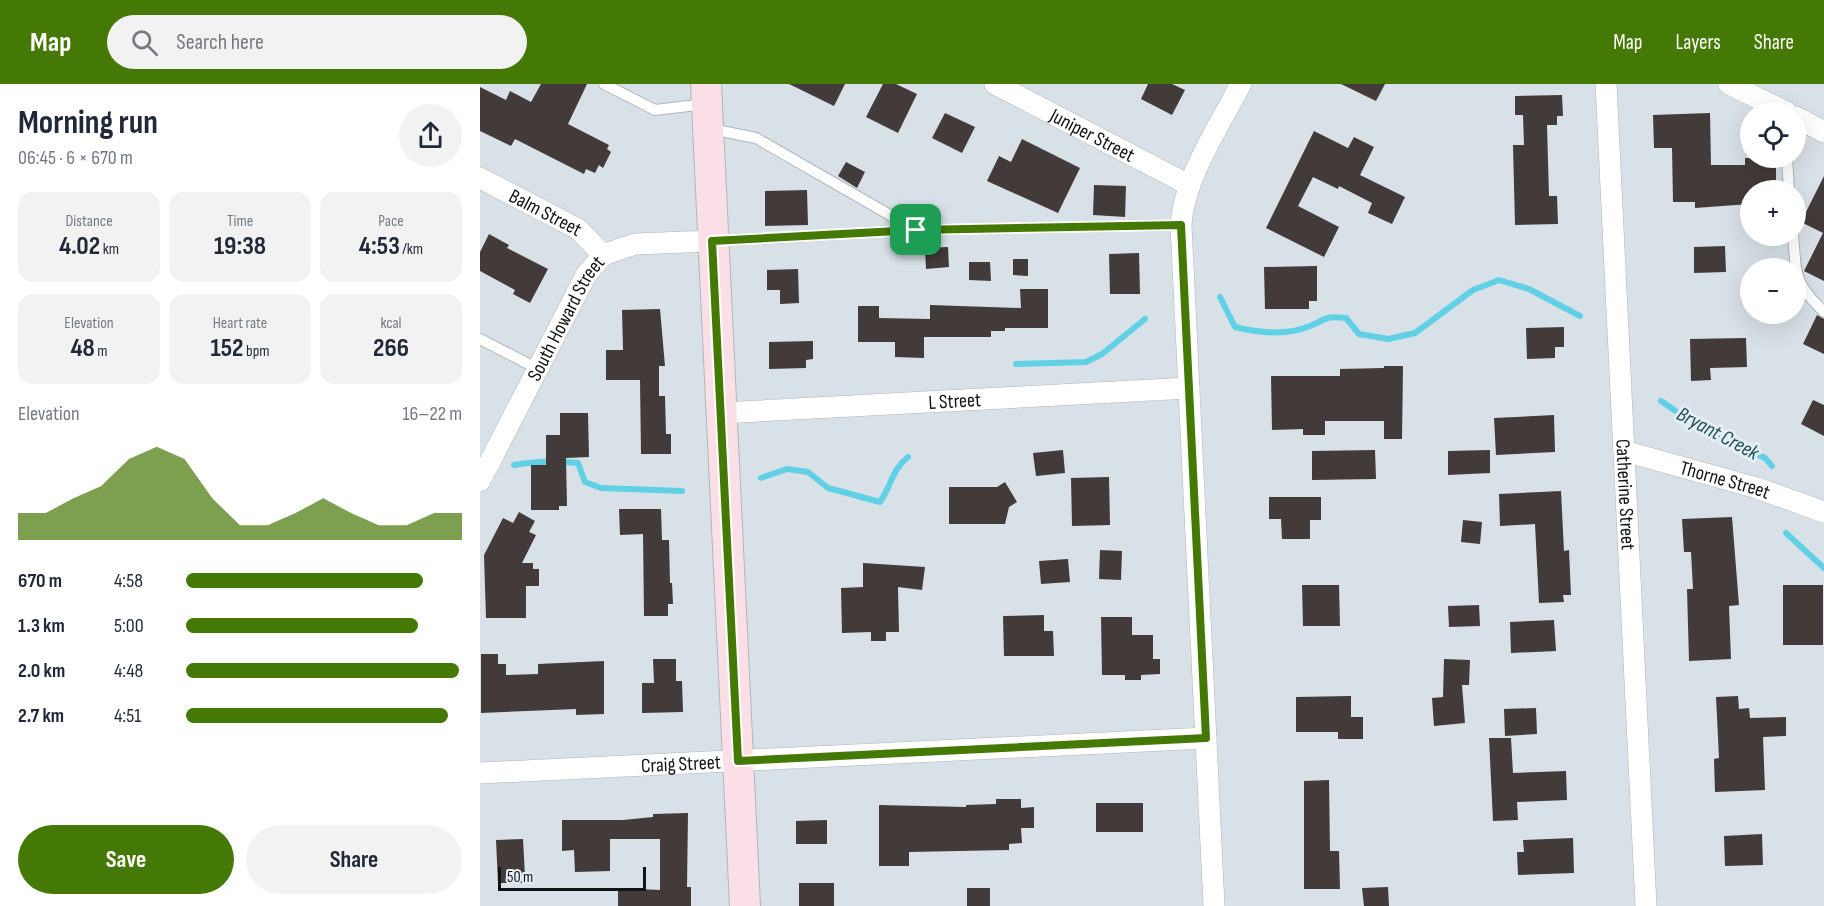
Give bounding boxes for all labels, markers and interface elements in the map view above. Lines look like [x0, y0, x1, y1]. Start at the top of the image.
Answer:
search box [107, 15, 527, 69]
text: Map [30, 26, 71, 59]
icon: search [128, 26, 161, 59]
text: Search here [176, 29, 264, 56]
text: Map [1613, 30, 1642, 55]
text: Layers [1675, 30, 1721, 55]
text: Share [1754, 30, 1794, 55]
map controls [1740, 102, 1806, 324]
button: locate [1740, 102, 1806, 168]
text: Morning run [18, 103, 158, 143]
street label: Juniper Street [1045, 103, 1139, 168]
button: share [399, 104, 462, 167]
text: 06:45 · 6 × 670 m [18, 146, 133, 170]
button: + [1740, 180, 1806, 246]
street label: Balm Street [505, 184, 586, 242]
pin [890, 204, 941, 255]
text: Distance [65, 212, 113, 231]
text: Time [227, 212, 253, 231]
text: Pace [378, 212, 404, 231]
icon: arrive [899, 213, 932, 246]
text: 4.02 [59, 231, 100, 262]
text: 19:38 [214, 231, 266, 262]
text: 4:53 [359, 231, 400, 262]
text: km [100, 240, 119, 259]
text: /km [400, 240, 423, 259]
street label: South Howard Street [523, 251, 610, 385]
button: − [1740, 258, 1806, 324]
text: Elevation [64, 314, 114, 333]
text: Heart rate [213, 314, 267, 333]
text: kcal [380, 314, 402, 333]
text: 48 [70, 333, 95, 364]
text: 152 [210, 333, 243, 364]
text: 266 [373, 333, 409, 364]
text: m [95, 342, 108, 361]
text: bpm [243, 342, 270, 361]
street label: L Street [928, 388, 982, 415]
water label: Bryant Creek [1672, 401, 1764, 466]
text: Elevation [18, 402, 80, 426]
text: 16–22 m [403, 402, 462, 426]
street label: Catherine Street [1610, 438, 1640, 551]
street label: Thorne Street [1677, 456, 1773, 505]
text: 670 m [18, 569, 62, 593]
text: 4:58 [114, 569, 143, 593]
text: 1.3 km [18, 614, 65, 638]
text: 5:00 [114, 614, 144, 638]
text: 2.0 km [18, 659, 65, 683]
text: 4:48 [114, 659, 143, 683]
text: 2.7 km [18, 704, 64, 728]
text: 4:51 [114, 704, 141, 728]
street label: Craig Street [640, 750, 721, 778]
button: Save [18, 825, 234, 894]
button: Share [246, 825, 462, 894]
scale bar [498, 864, 646, 892]
text: 50 m [507, 868, 533, 887]

